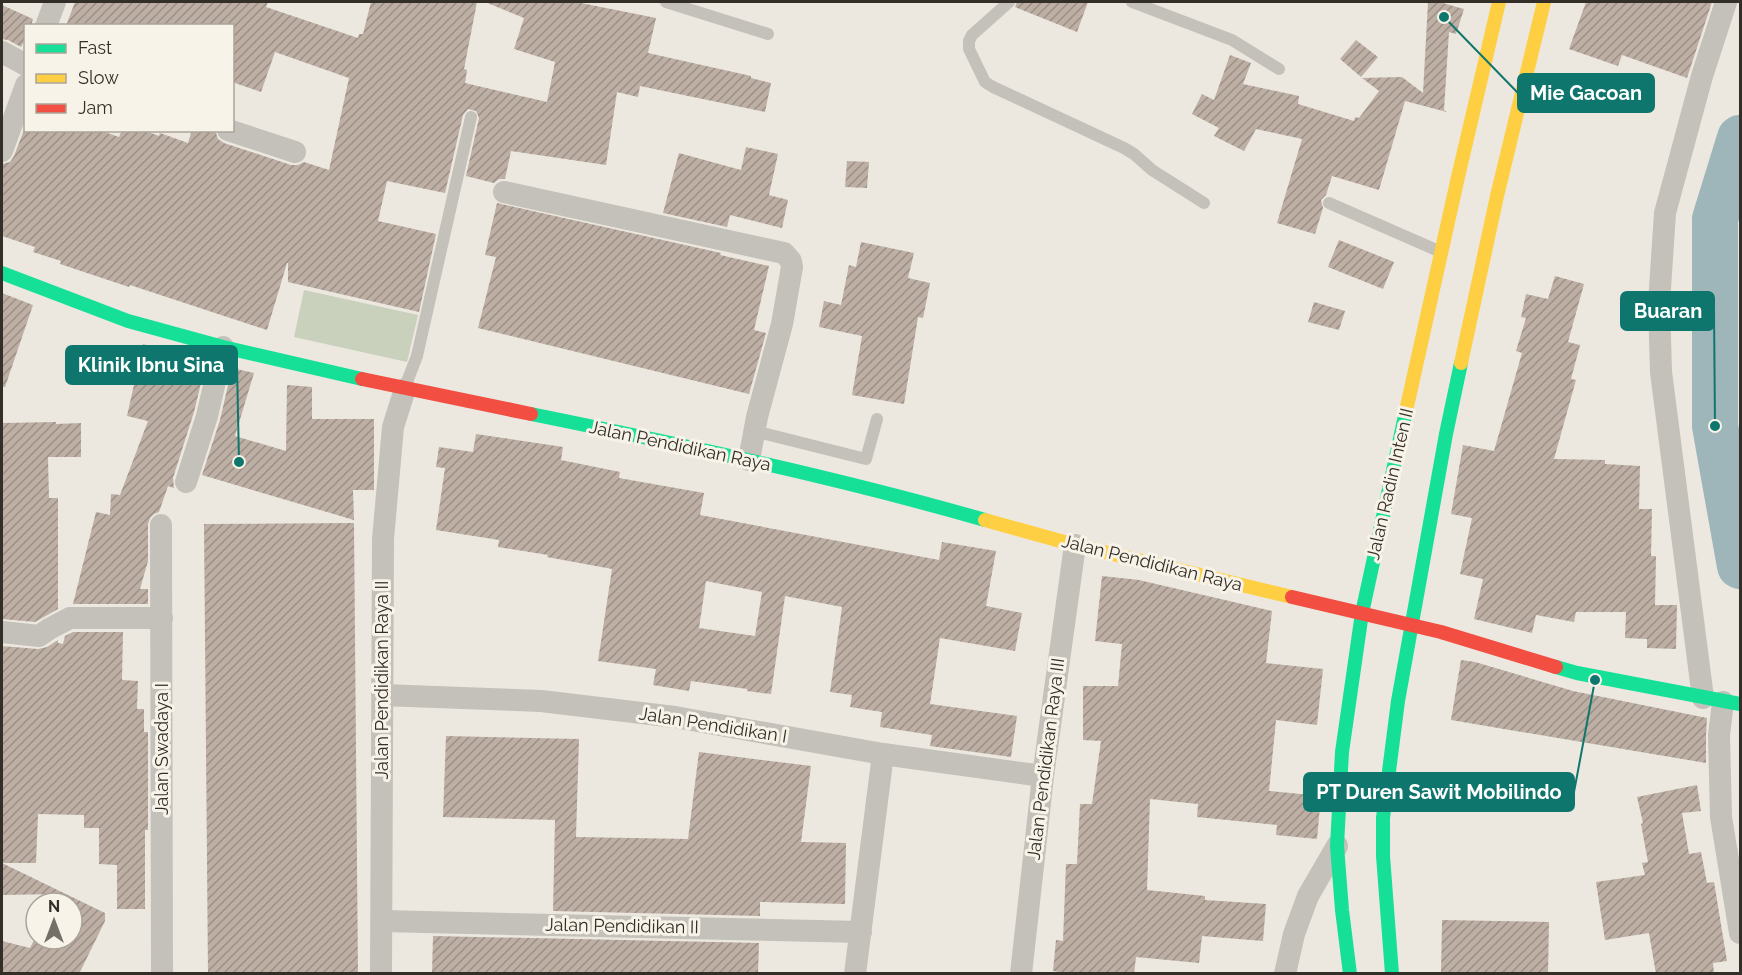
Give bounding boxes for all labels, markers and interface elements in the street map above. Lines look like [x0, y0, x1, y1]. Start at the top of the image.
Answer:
legend [24, 24, 234, 132]
text: Fast [78, 37, 112, 58]
text: Slow [78, 67, 119, 88]
callout: Mie Gacoan [1518, 74, 1654, 112]
text: Mie Gacoan [1530, 81, 1642, 105]
text: Jam [78, 97, 113, 118]
callout: Buaran [1621, 292, 1714, 330]
text: Buaran [1634, 299, 1702, 323]
callout: Klinik Ibnu Sina [66, 346, 237, 384]
text: Klinik Ibnu Sina [78, 353, 224, 377]
street label: Jalan Radin Inten II [1362, 406, 1417, 562]
street label: Jalan Pendidikan Raya [587, 416, 773, 475]
street label: Jalan Pendidikan Raya [1060, 530, 1245, 595]
street label: Jalan Pendidikan Raya II [371, 581, 392, 779]
street label: Jalan Pendidikan Raya III [1023, 657, 1068, 861]
street label: Jalan Swadaya I [151, 683, 172, 815]
street label: Jalan Pendidikan I [638, 702, 788, 747]
callout: PT Duren Sawit Mobilindo [1304, 773, 1574, 811]
text: PT Duren Sawit Mobilindo [1316, 780, 1562, 804]
north arrow [24, 891, 84, 951]
text: N [48, 897, 60, 916]
street label: Jalan Pendidikan II [545, 914, 699, 937]

